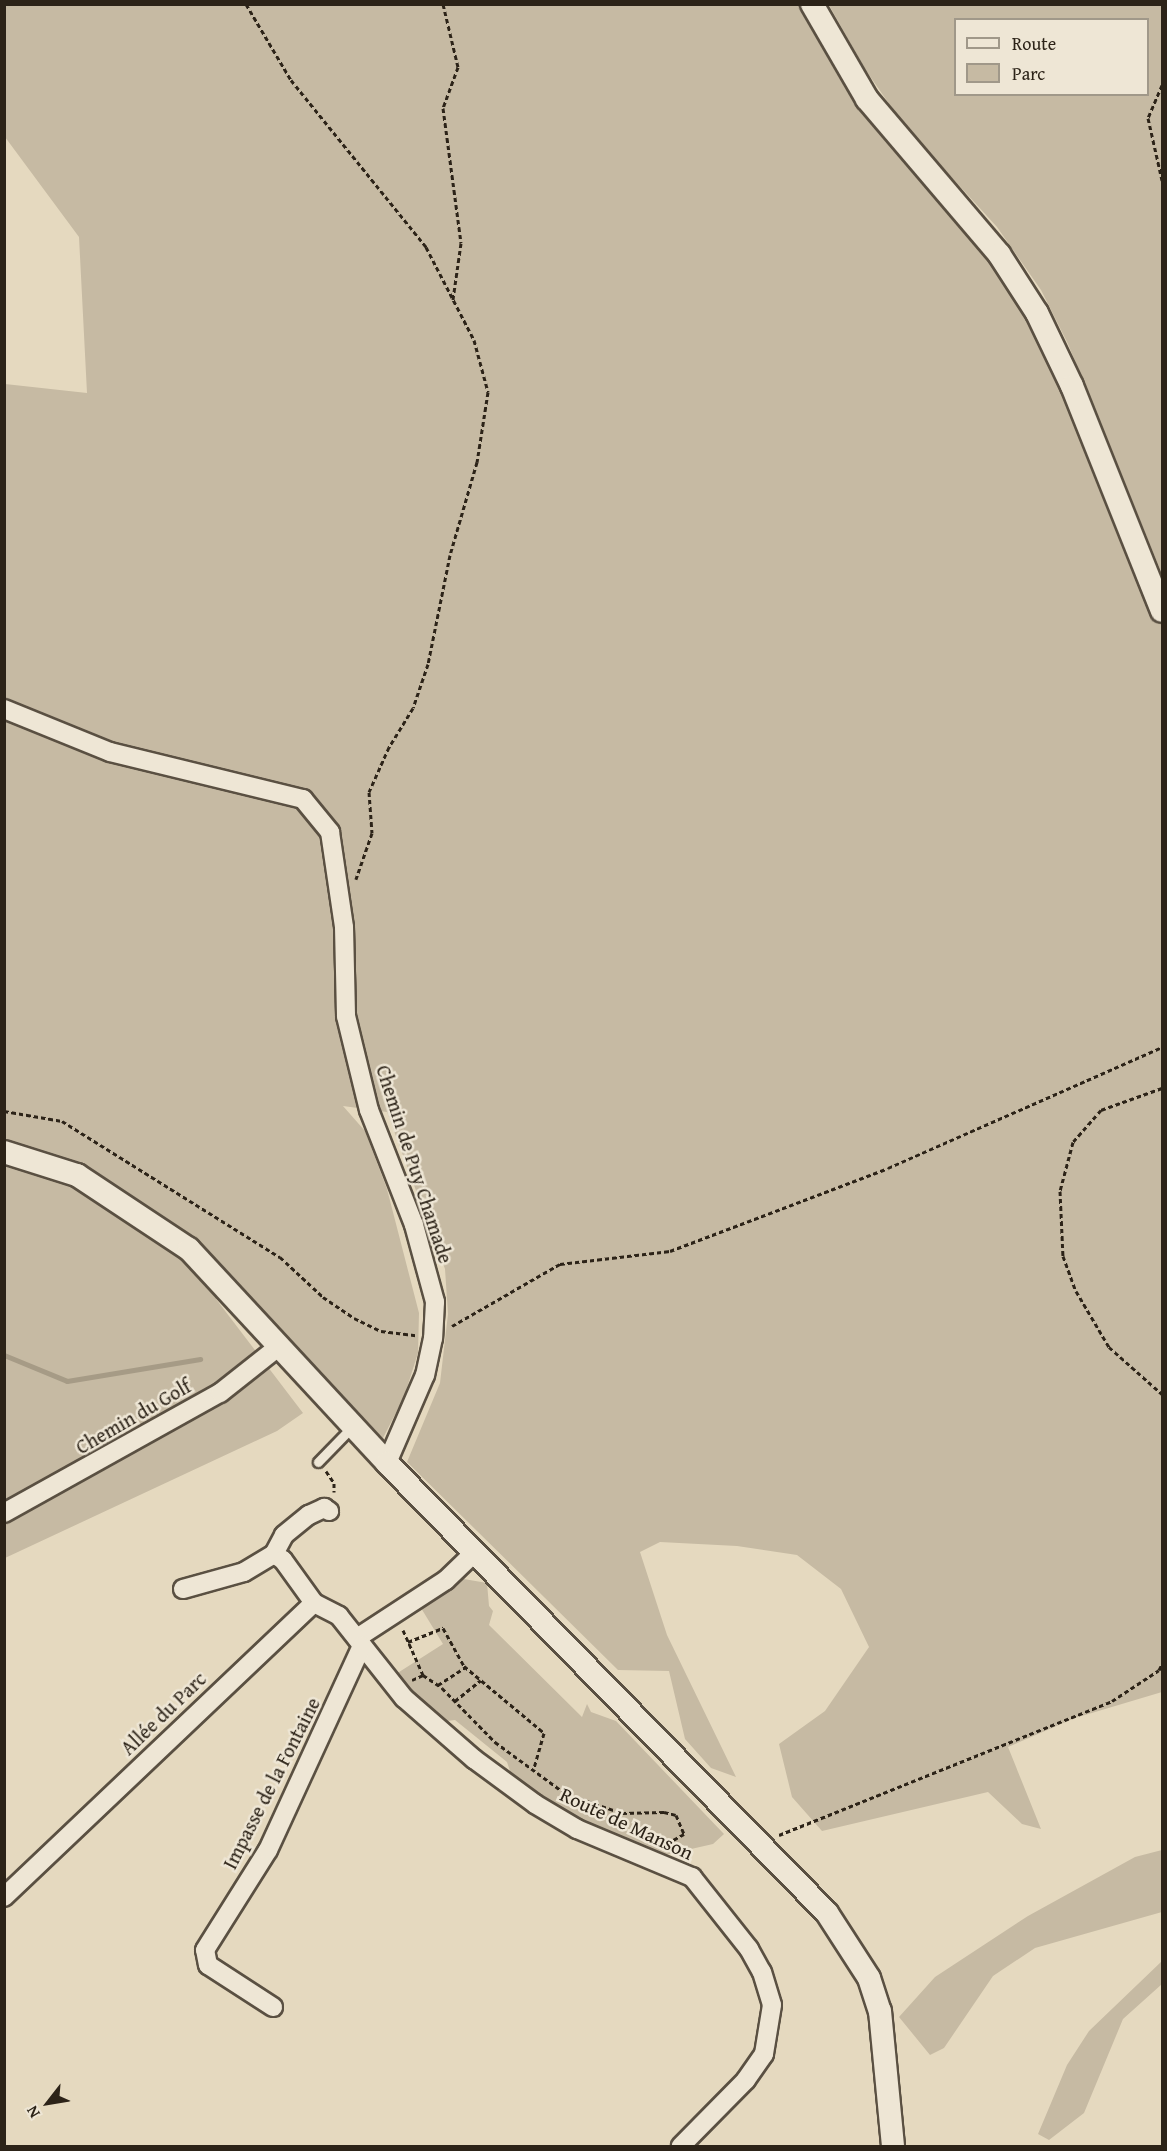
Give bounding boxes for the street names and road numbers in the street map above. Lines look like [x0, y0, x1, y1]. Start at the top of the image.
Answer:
street label: Chemin de Puy Chamade [372, 1062, 458, 1266]
street label: Chemin du Golf [71, 1373, 195, 1459]
street label: Allée du Parc [115, 1666, 211, 1760]
street label: Impasse de la Fontaine [217, 1693, 325, 1873]
street label: Route de Manson [557, 1782, 697, 1864]

